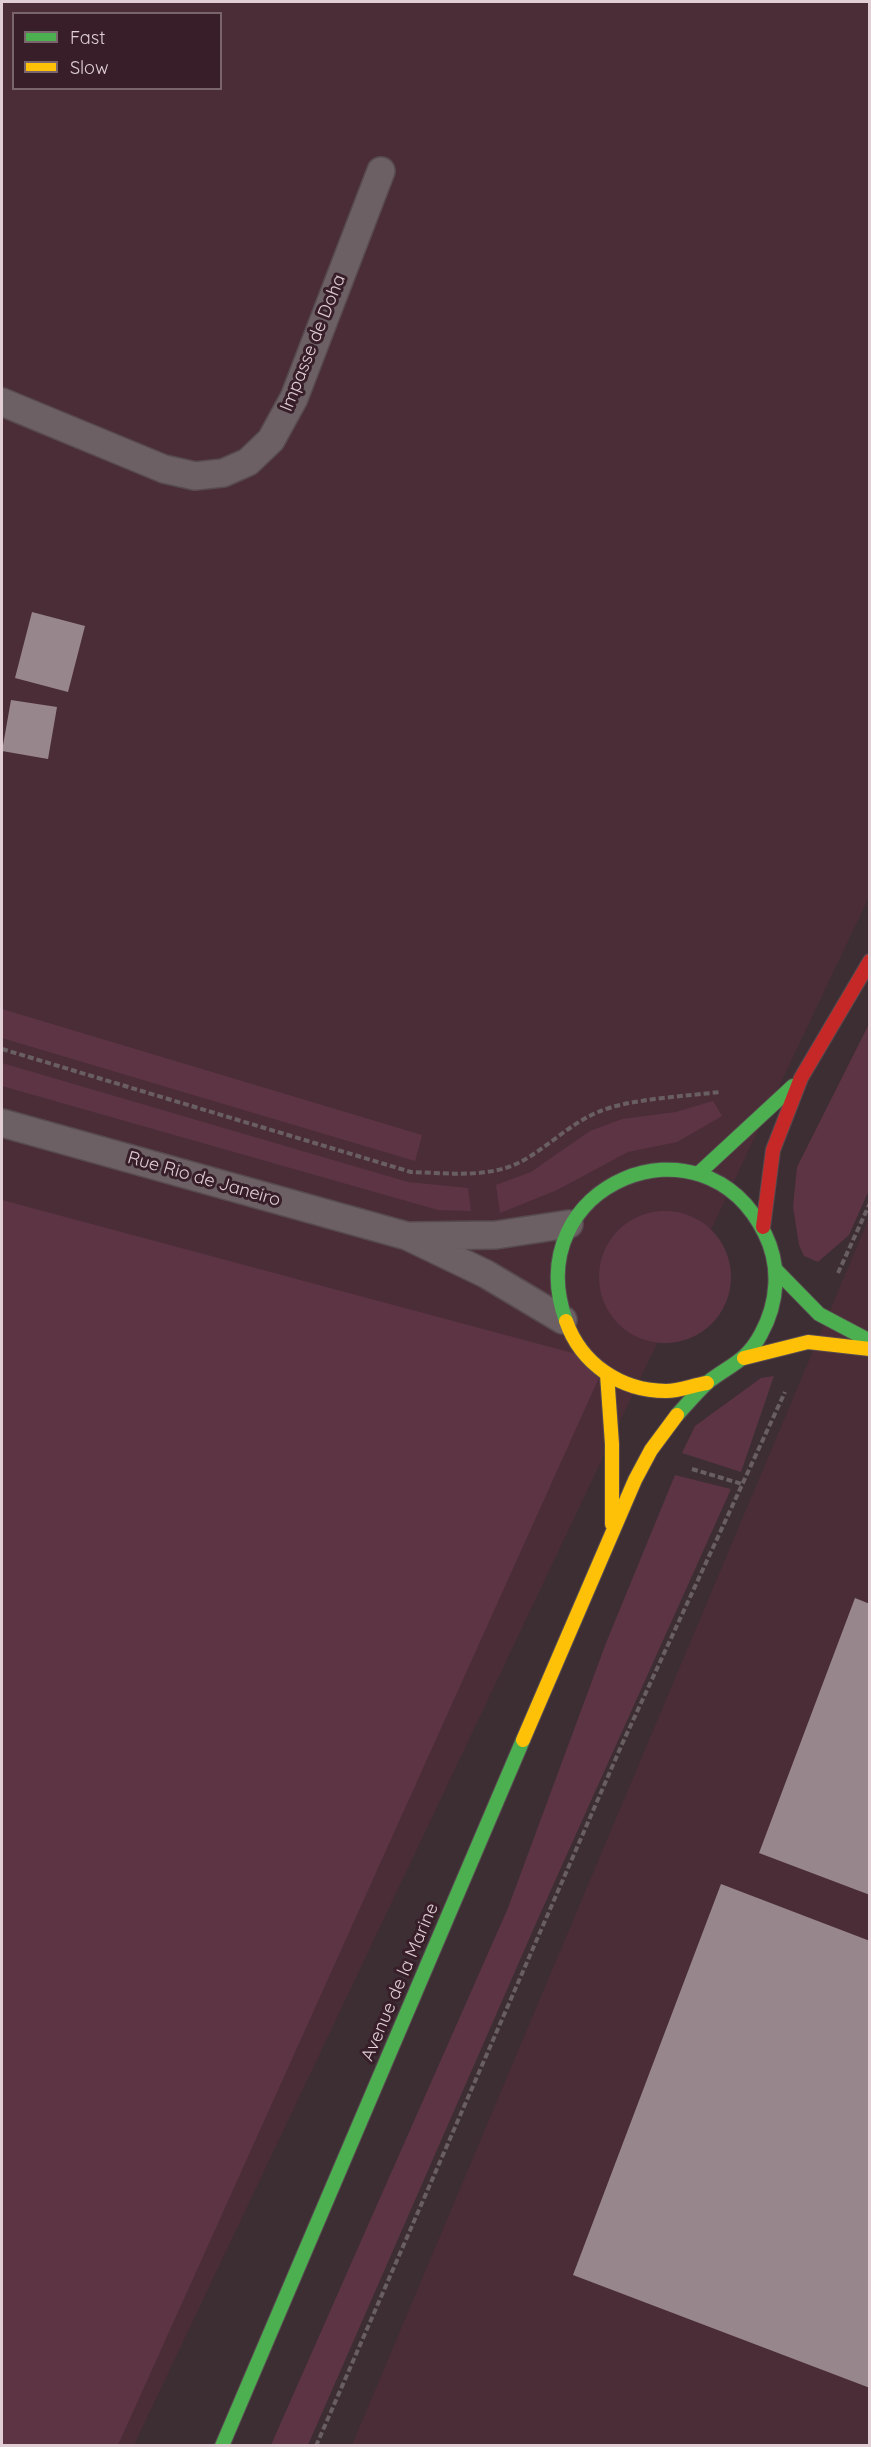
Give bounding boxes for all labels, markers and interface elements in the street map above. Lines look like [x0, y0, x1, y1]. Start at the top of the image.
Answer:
legend [12, 12, 222, 90]
text: Fast [70, 26, 105, 49]
text: Slow [70, 56, 108, 79]
street label: Impasse de Doha [276, 271, 350, 415]
street label: Rue Rio de Janeiro [125, 1147, 283, 1211]
street label: Avenue de la Marine [357, 1900, 443, 2064]

